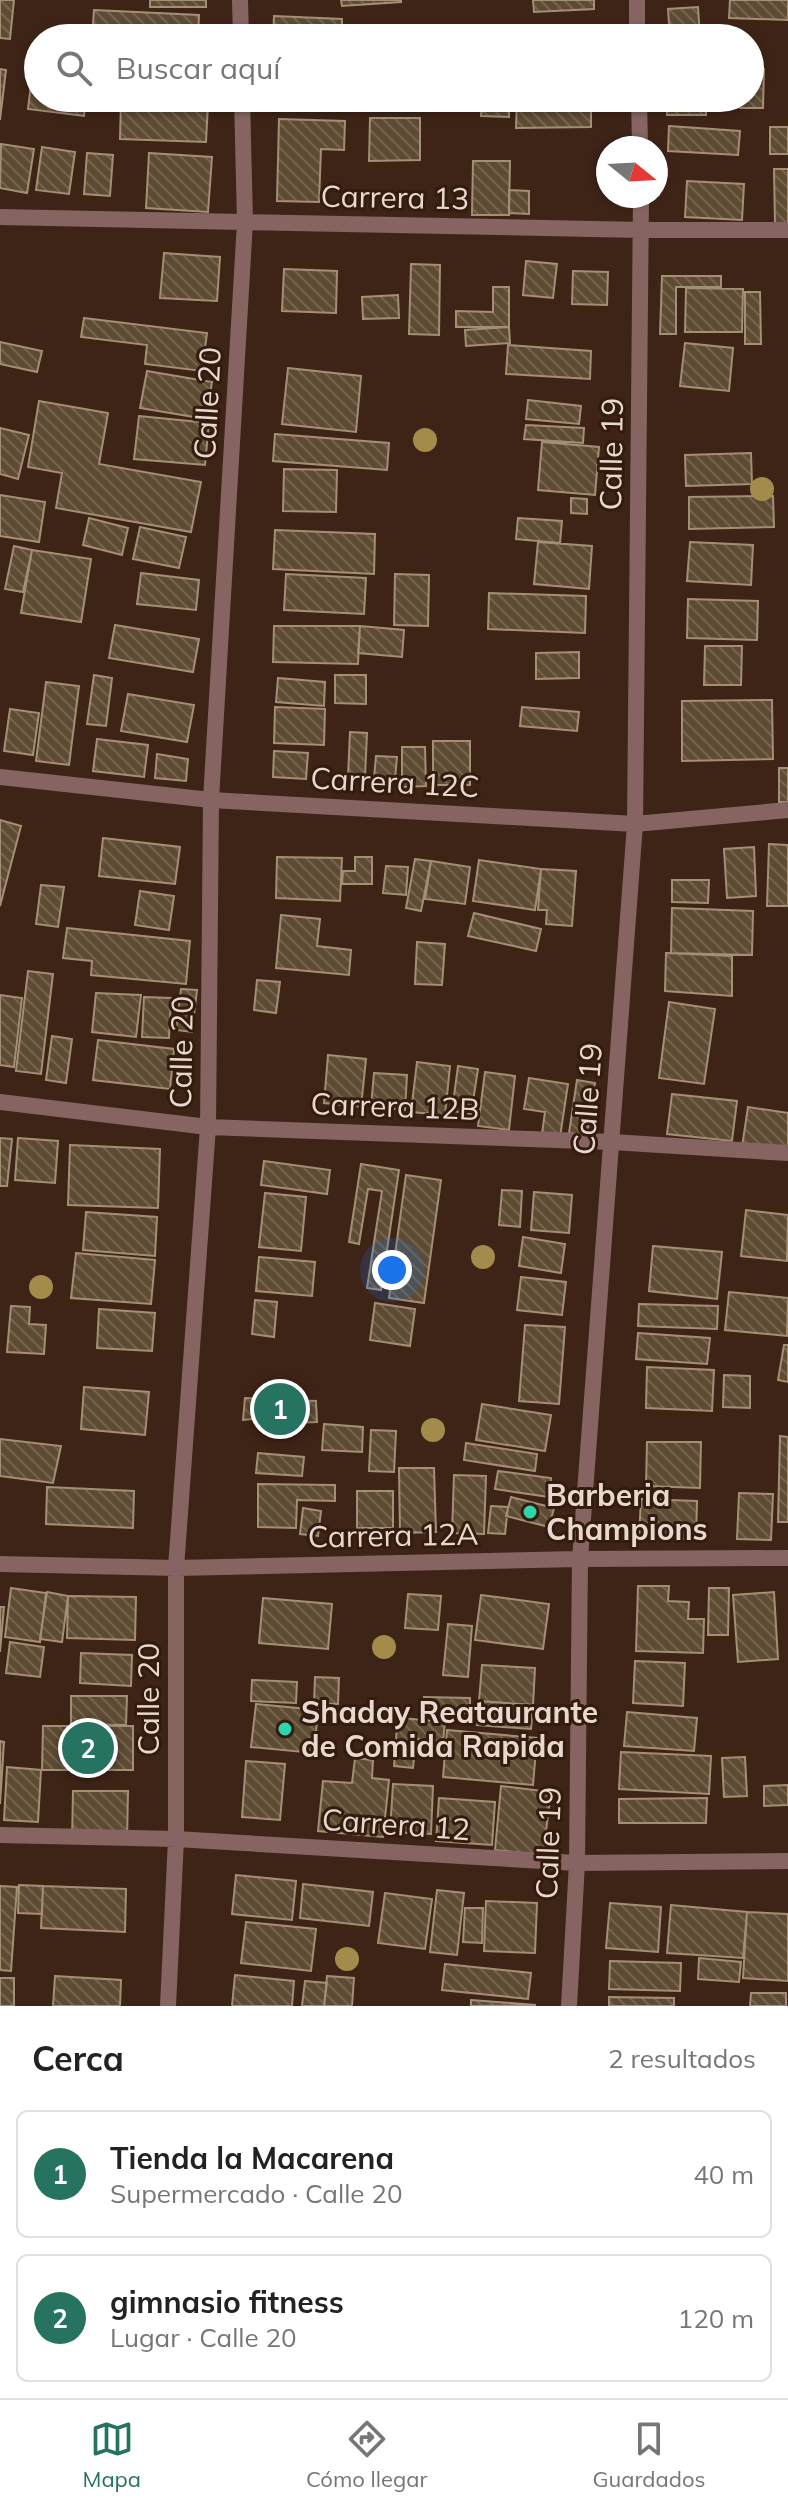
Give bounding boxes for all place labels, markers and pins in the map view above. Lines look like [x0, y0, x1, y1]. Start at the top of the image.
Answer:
pin: 1 [254, 1379, 306, 1439]
place label: Barberia Champions [546, 1476, 708, 1548]
marker: Barberia Champions [521, 1503, 539, 1521]
place label: Shaday Reataurante de Comida Rapida [301, 1693, 598, 1765]
pin: 2 [62, 1718, 114, 1778]
marker: Shaday Reataurante de Comida Rapida [276, 1720, 294, 1738]

